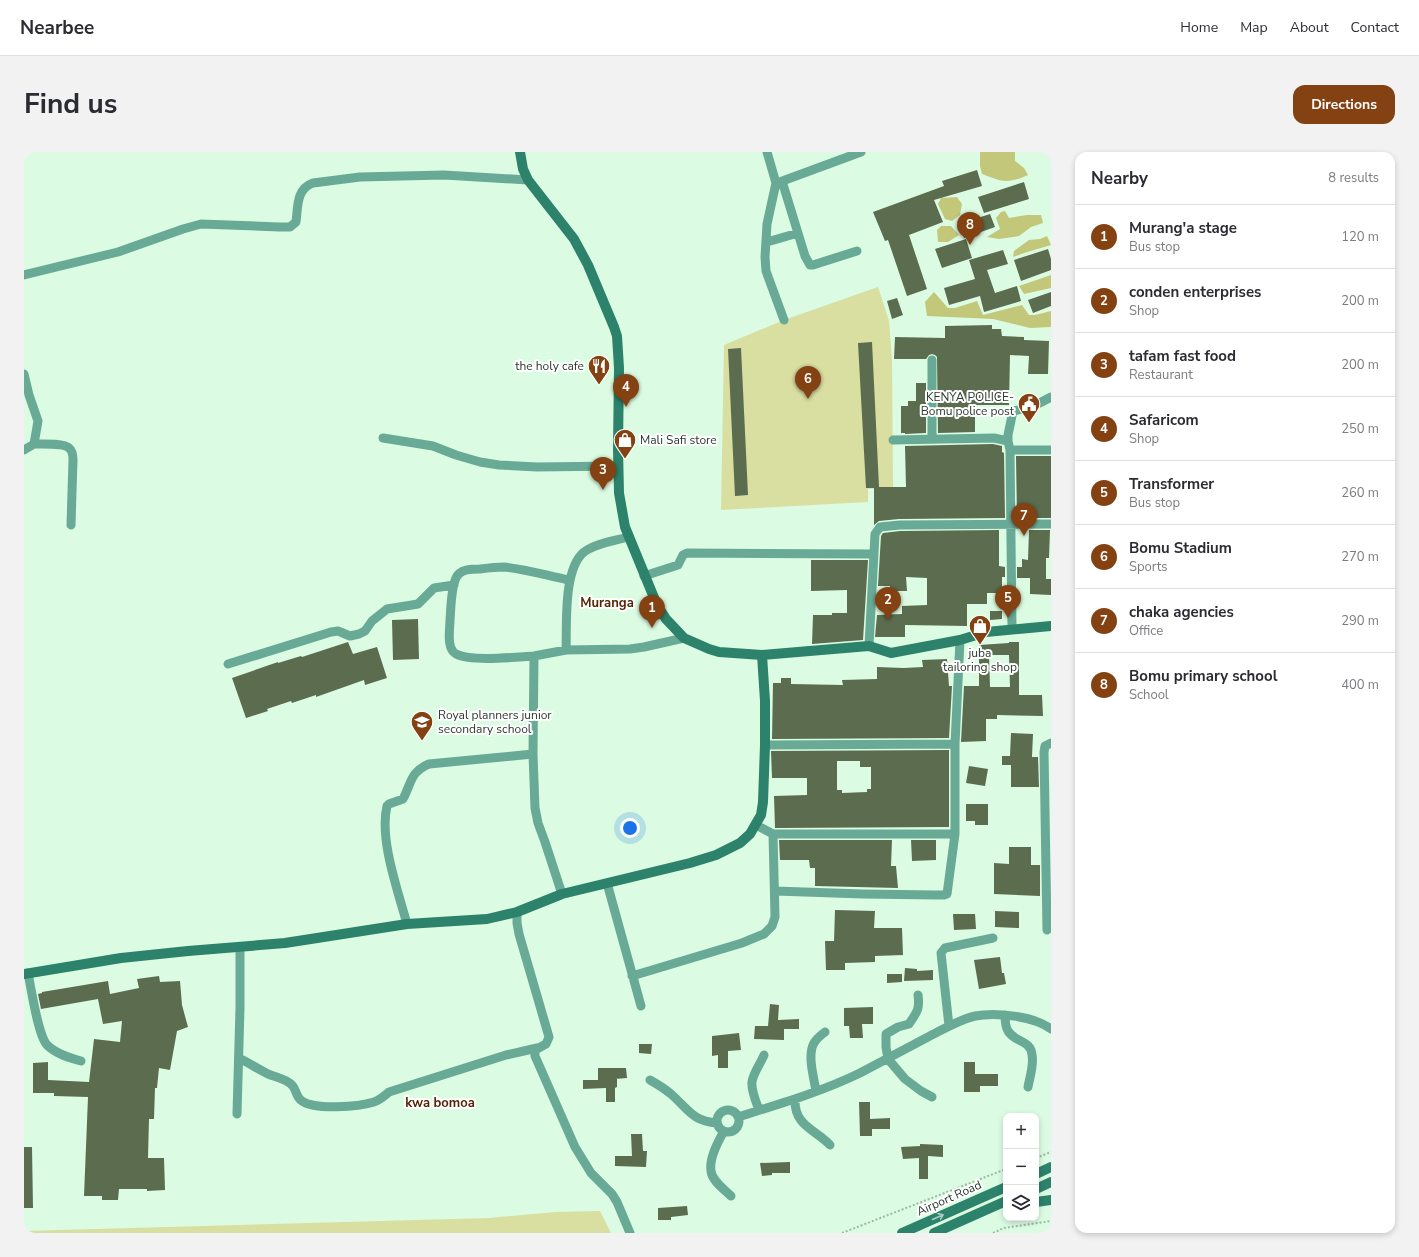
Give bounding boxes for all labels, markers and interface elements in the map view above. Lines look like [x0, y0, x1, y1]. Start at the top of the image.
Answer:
text: Nearbee [20, 15, 94, 41]
text: Home [1180, 18, 1218, 37]
text: Map [1240, 18, 1268, 37]
text: About [1290, 18, 1329, 37]
text: Contact [1351, 18, 1399, 37]
text: Find us [24, 85, 118, 123]
button: Directions [1293, 85, 1395, 124]
text: Nearby [1091, 167, 1148, 190]
text: 8 results [1328, 169, 1379, 187]
pin: 8 [957, 212, 983, 245]
text: Murang'a stage [1129, 218, 1237, 238]
text: 1 [1100, 228, 1108, 246]
text: 120 m [1341, 228, 1379, 246]
text: Bus stop [1129, 238, 1180, 256]
text: conden enterprises [1129, 282, 1261, 302]
text: 2 [1100, 292, 1108, 310]
text: 200 m [1341, 292, 1379, 310]
text: Shop [1129, 302, 1159, 320]
text: tafam fast food [1129, 346, 1236, 366]
restaurant icon: the holy cafe [586, 353, 612, 386]
text: 3 [1100, 356, 1108, 374]
text: 200 m [1341, 356, 1379, 374]
place label: the holy cafe [515, 358, 584, 374]
pin: 6 [795, 366, 821, 399]
text: Restaurant [1129, 366, 1193, 384]
pin: 4 [613, 374, 639, 407]
place label: KENYA POLICE- Bomu police post [921, 389, 1015, 419]
public building icon: KENYA POLICE- Bomu police post [1016, 391, 1042, 424]
text: Safaricom [1129, 410, 1199, 430]
text: 4 [1100, 420, 1108, 438]
text: 250 m [1341, 420, 1379, 438]
shop icon: Mali Safi store [612, 427, 638, 460]
text: Shop [1129, 430, 1159, 448]
place label: Mali Safi store [640, 432, 717, 448]
pin: 3 [590, 457, 616, 490]
text: Transformer [1129, 474, 1214, 494]
text: 5 [1100, 484, 1108, 502]
text: 260 m [1341, 484, 1379, 502]
text: Bus stop [1129, 494, 1180, 512]
pin: 7 [1011, 503, 1037, 536]
text: Bomu Stadium [1129, 538, 1232, 558]
text: 6 [1100, 548, 1108, 566]
text: 270 m [1341, 548, 1379, 566]
text: Sports [1129, 558, 1168, 576]
pin: 5 [995, 585, 1021, 618]
pin: 2 [875, 587, 901, 620]
district label: Muranga [580, 594, 634, 612]
pin: 1 [639, 595, 665, 628]
text: chaka agencies [1129, 602, 1234, 622]
text: 7 [1100, 612, 1108, 630]
text: 290 m [1341, 612, 1379, 630]
shop icon: juba tailoring shop [967, 613, 993, 646]
text: Office [1129, 622, 1163, 640]
place label: juba tailoring shop [943, 645, 1017, 675]
text: Bomu primary school [1129, 666, 1277, 686]
text: 8 [1100, 676, 1108, 694]
text: 400 m [1341, 676, 1379, 694]
text: School [1129, 686, 1169, 704]
place label: Royal planners junior secondary school [438, 707, 552, 737]
school or university icon: Royal planners junior secondary school [409, 709, 435, 742]
your location [620, 818, 640, 838]
district label: kwa bomoa [405, 1094, 475, 1112]
map controls [1003, 1113, 1039, 1221]
button: + [1003, 1113, 1039, 1149]
button: − [1003, 1149, 1039, 1185]
street label: Airport Road [914, 1177, 984, 1219]
button: layers [1003, 1185, 1039, 1221]
one-way arrow [931, 1212, 943, 1220]

